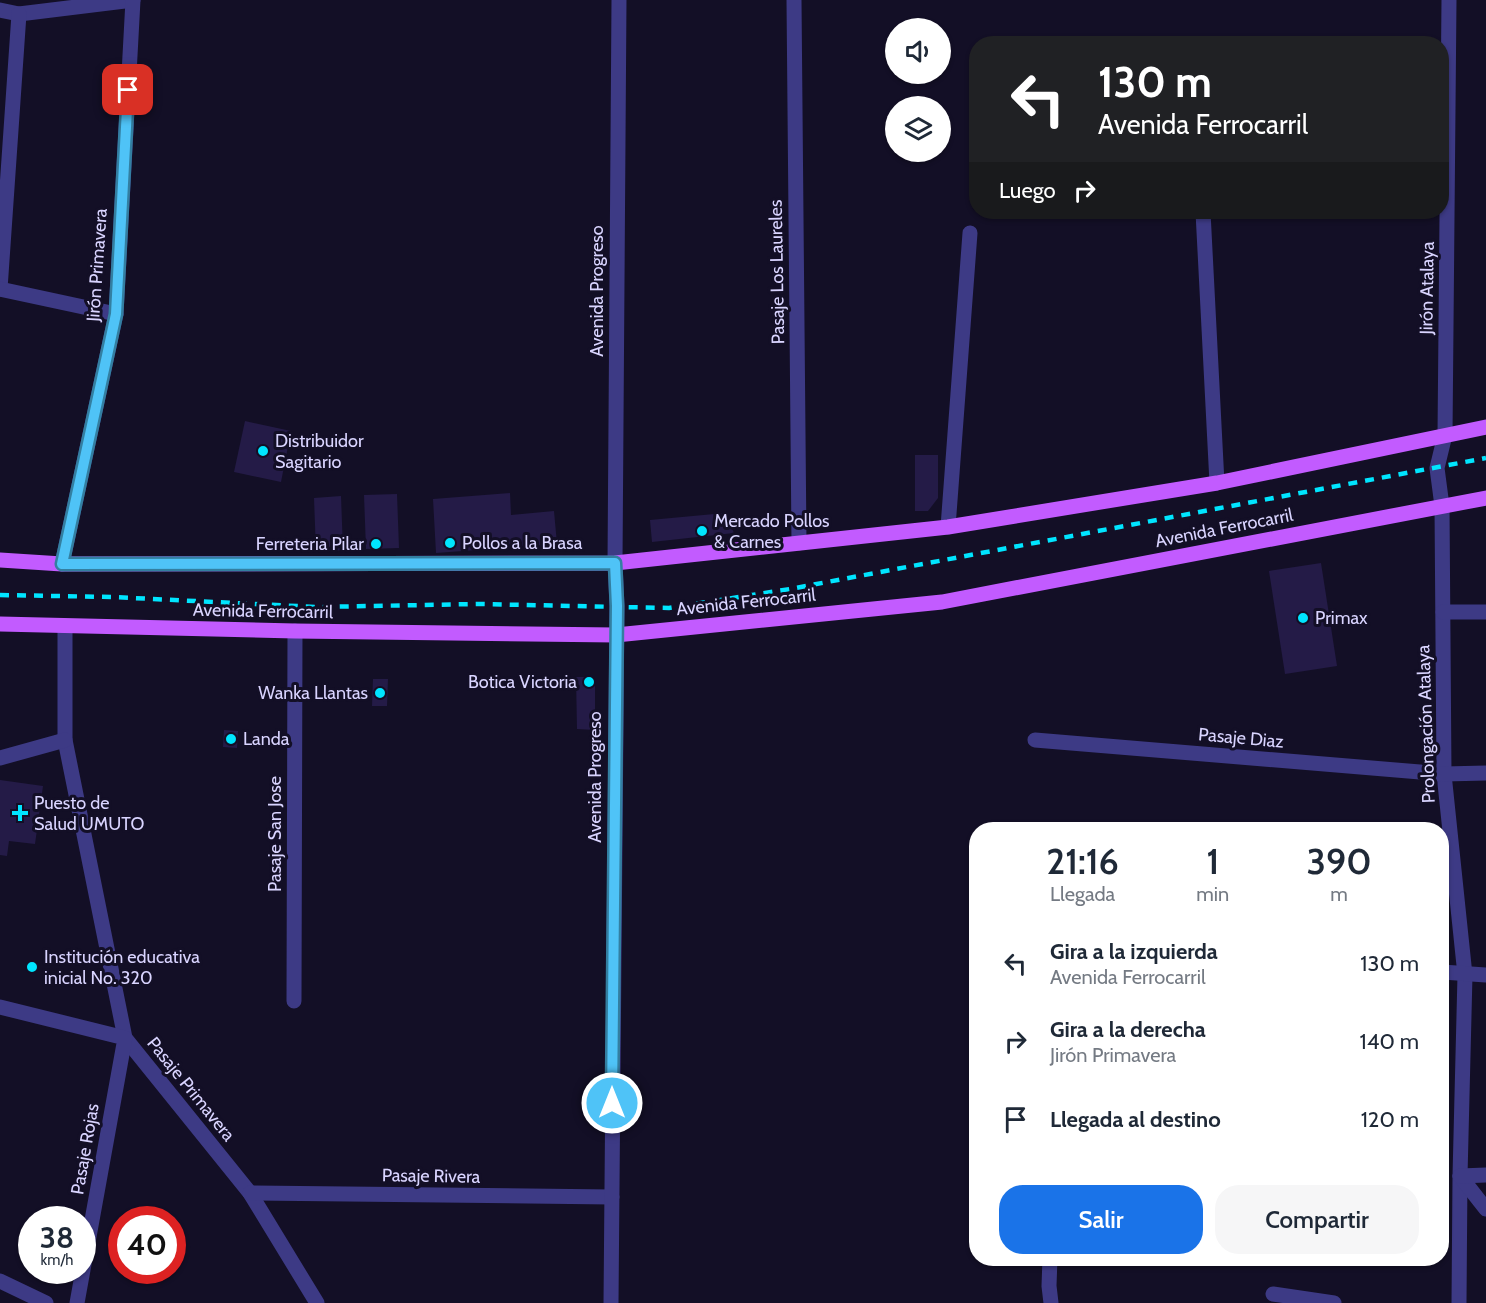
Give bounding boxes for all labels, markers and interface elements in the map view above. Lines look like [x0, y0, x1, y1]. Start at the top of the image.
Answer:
map controls [885, 18, 951, 162]
button: sound [885, 18, 951, 84]
text: 130 m [1098, 56, 1212, 108]
icon: left [999, 60, 1077, 138]
pin [102, 64, 153, 115]
icon: arrive [111, 73, 144, 106]
button: layers [885, 96, 951, 162]
text: Avenida Ferrocarril [1098, 108, 1308, 141]
icon: right [1068, 174, 1101, 207]
text: Luego [999, 177, 1056, 204]
street label: Pasaje Los Laureles [765, 199, 789, 345]
street label: Jirón Primavera [82, 207, 112, 323]
street label: Avenida Progreso [586, 225, 608, 357]
street label: Jirón Atalaya [1415, 241, 1439, 336]
place label: Distribuidor Sagitario [275, 430, 364, 473]
marker: Distribuidor Sagitario [256, 444, 270, 458]
street label: Avenida Ferrocarril [1153, 504, 1296, 552]
place label: Mercado Pollos & Carnes [714, 510, 830, 553]
marker: Mercado Pollos & Carnes [695, 524, 709, 538]
place label: Pollos a la Brasa [462, 532, 583, 554]
place label: Ferreteria Pilar [256, 533, 364, 555]
marker: Pollos a la Brasa [443, 536, 457, 550]
marker: Ferreteria Pilar [369, 537, 383, 551]
street label: Avenida Ferrocarril [675, 584, 818, 620]
street label: Avenida Ferrocarril [193, 599, 334, 623]
place label: Primax [1315, 607, 1368, 629]
marker: Primax [1296, 611, 1310, 625]
street label: Prolongación Atalaya [1412, 644, 1440, 804]
place label: Botica Victoria [468, 671, 577, 693]
marker: Botica Victoria [582, 675, 596, 689]
place label: Wanka Llantas [258, 682, 368, 704]
marker: Wanka Llantas [373, 686, 387, 700]
street label: Avenida Progreso [584, 711, 606, 843]
street label: Pasaje Diaz [1197, 723, 1285, 753]
place label: Landa [243, 728, 290, 750]
marker: Landa [224, 732, 238, 746]
street label: Pasaje San Jose [264, 776, 286, 892]
place label: Puesto de Salud UMUTO [34, 792, 144, 835]
marker: Puesto de Salud UMUTO [11, 804, 29, 822]
text: 21:16 [1046, 839, 1119, 883]
text: 1 [1206, 839, 1219, 883]
text: 390 [1307, 839, 1372, 883]
text: Llegada [1050, 882, 1115, 906]
text: min [1196, 882, 1229, 906]
text: m [1330, 882, 1348, 906]
text: Gira a la izquierda [1050, 938, 1218, 965]
place label: Institución educativa inicial No. 320 [44, 946, 200, 989]
icon: left [999, 947, 1032, 980]
text: 130 m [1360, 950, 1419, 977]
marker: Institución educativa inicial No. 320 [25, 960, 39, 974]
text: Avenida Ferrocarril [1050, 965, 1206, 989]
text: Gira a la derecha [1050, 1016, 1206, 1043]
icon: right [999, 1025, 1032, 1058]
text: 140 m [1360, 1028, 1419, 1055]
street label: Pasaje Primavera [142, 1032, 240, 1146]
text: Jirón Primavera [1050, 1043, 1176, 1067]
position arrow [580, 1071, 644, 1135]
street label: Pasaje Rojas [66, 1102, 104, 1196]
icon: arrive [999, 1103, 1032, 1136]
text: Llegada al destino [1050, 1106, 1221, 1133]
text: 120 m [1361, 1106, 1419, 1133]
street label: Pasaje Rivera [382, 1164, 481, 1188]
button: Salir [999, 1185, 1203, 1254]
button: Compartir [1215, 1185, 1419, 1254]
speed limit sign: 40 [108, 1206, 186, 1284]
text: 38 [40, 1219, 74, 1256]
text: km/h [41, 1251, 73, 1269]

